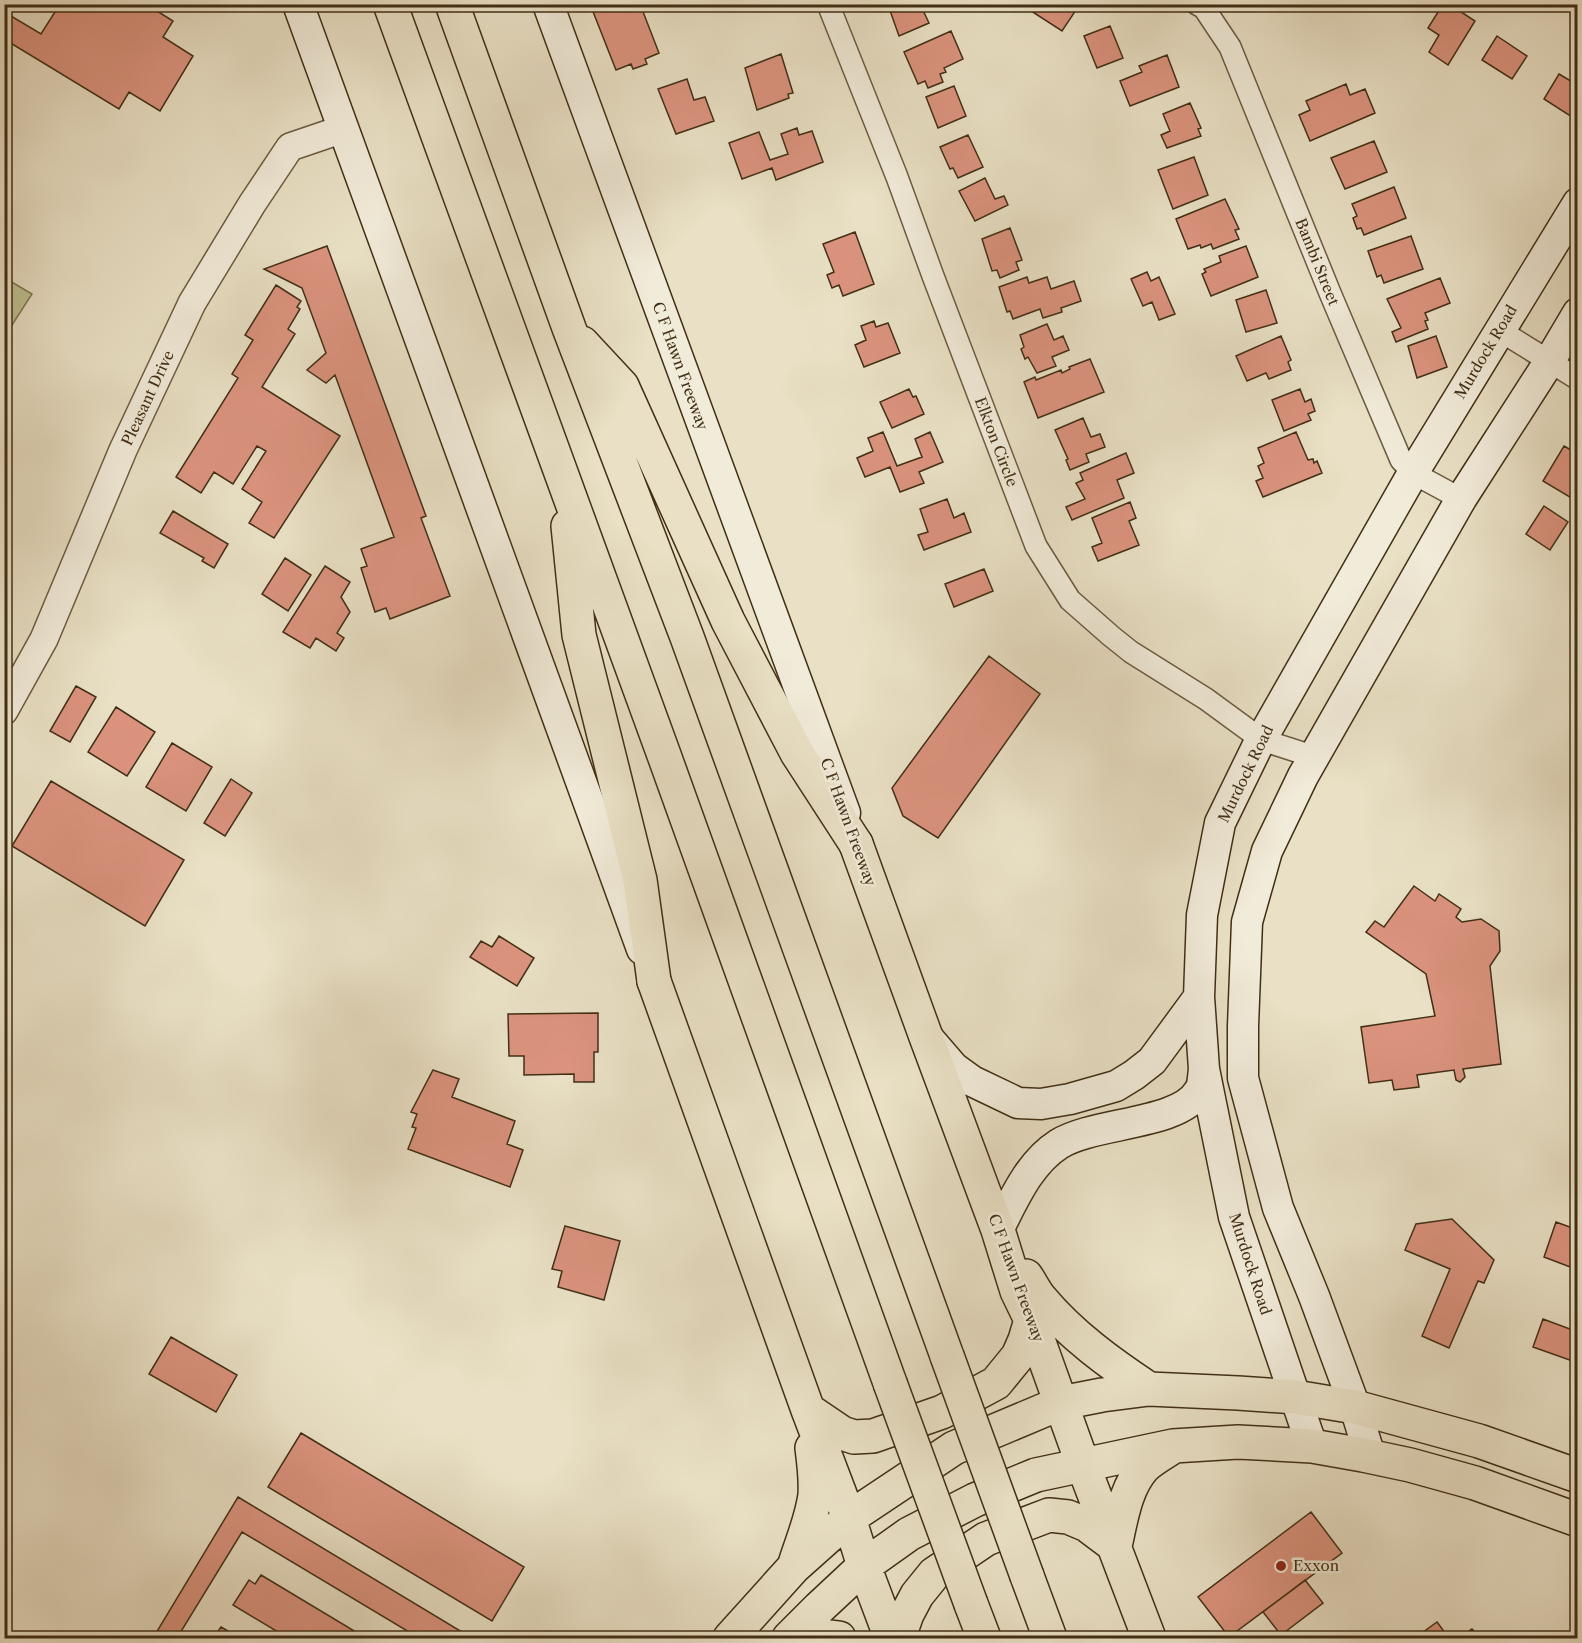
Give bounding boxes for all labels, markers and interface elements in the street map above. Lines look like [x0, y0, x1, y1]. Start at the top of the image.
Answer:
street label: Bambi Street [1291, 215, 1344, 309]
street label: C F Hawn Freeway [648, 299, 713, 433]
street label: Murdock Road [1450, 301, 1521, 402]
street label: Pleasant Drive [117, 347, 178, 448]
street label: Elkton Circle [971, 394, 1022, 489]
street label: Murdock Road [1214, 722, 1277, 826]
street label: C F Hawn Freeway [816, 755, 881, 889]
street label: C F Hawn Freeway [984, 1211, 1049, 1345]
street label: Murdock Road [1225, 1211, 1276, 1317]
place label: Exxon [1293, 1556, 1340, 1575]
marker: Exxon [1274, 1559, 1288, 1573]

